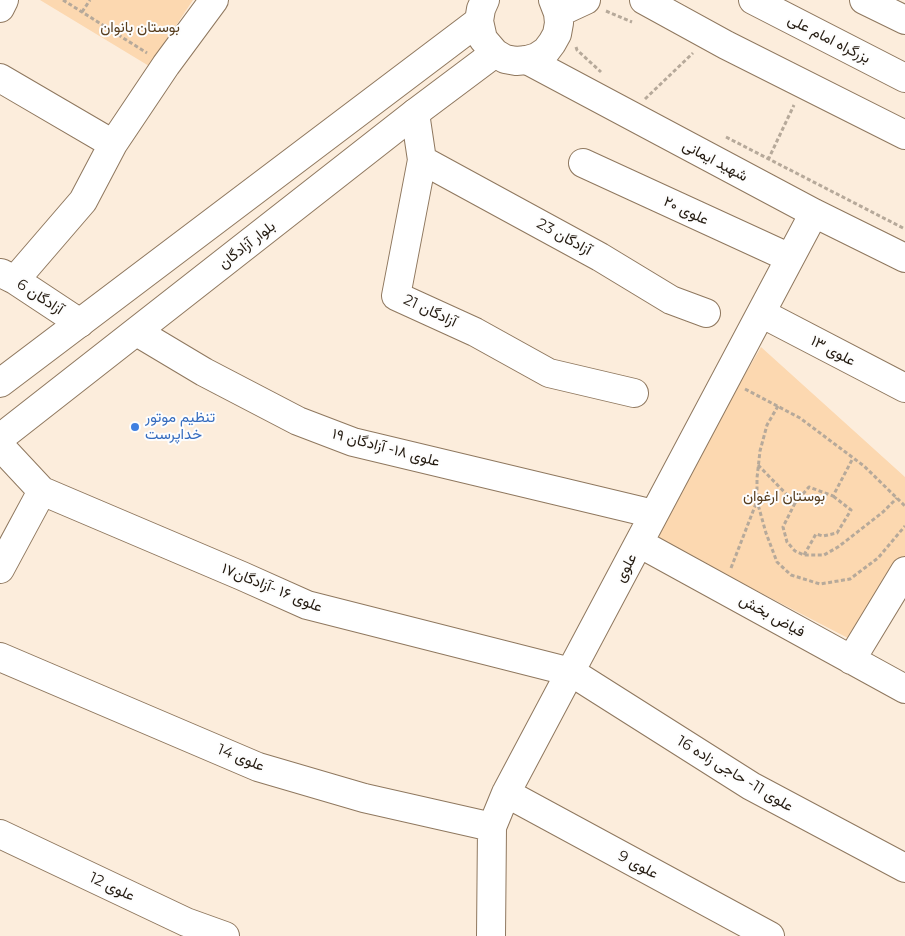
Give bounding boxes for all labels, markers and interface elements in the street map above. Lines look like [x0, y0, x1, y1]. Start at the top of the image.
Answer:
street label: بزرگراه امام علی [785, 11, 873, 67]
park label: بوستان بانوان [100, 19, 180, 37]
street label: شهید ایمانی [679, 136, 751, 186]
street label: علوی ۲۰ [660, 193, 712, 229]
street label: آزادگان 23 [534, 215, 594, 259]
street label: بلوار آزادگان [215, 217, 279, 273]
street label: آزادگان 6 [13, 275, 67, 319]
street label: آزادگان 21 [401, 291, 459, 331]
street label: علوی ۱۳ [808, 332, 858, 370]
place label: تنظیم موتور خداپرست [145, 409, 215, 444]
marker: تنظیم موتور خداپرست [129, 421, 141, 433]
street label: علوی ۱٨- آزادگان ۱۹ [330, 425, 442, 471]
park label: بوستان ارغوان [743, 488, 825, 506]
street label: علوی [611, 551, 641, 585]
street label: علوی ۱۶ -آزادگان۱۷ [219, 560, 325, 616]
street label: فیاض بخش [736, 591, 808, 641]
street label: علوی 11- حاجی زاده 16 [674, 732, 796, 816]
street label: علوی 14 [215, 740, 267, 776]
street label: علوی 9 [615, 847, 661, 883]
street label: علوی 12 [87, 869, 137, 905]

